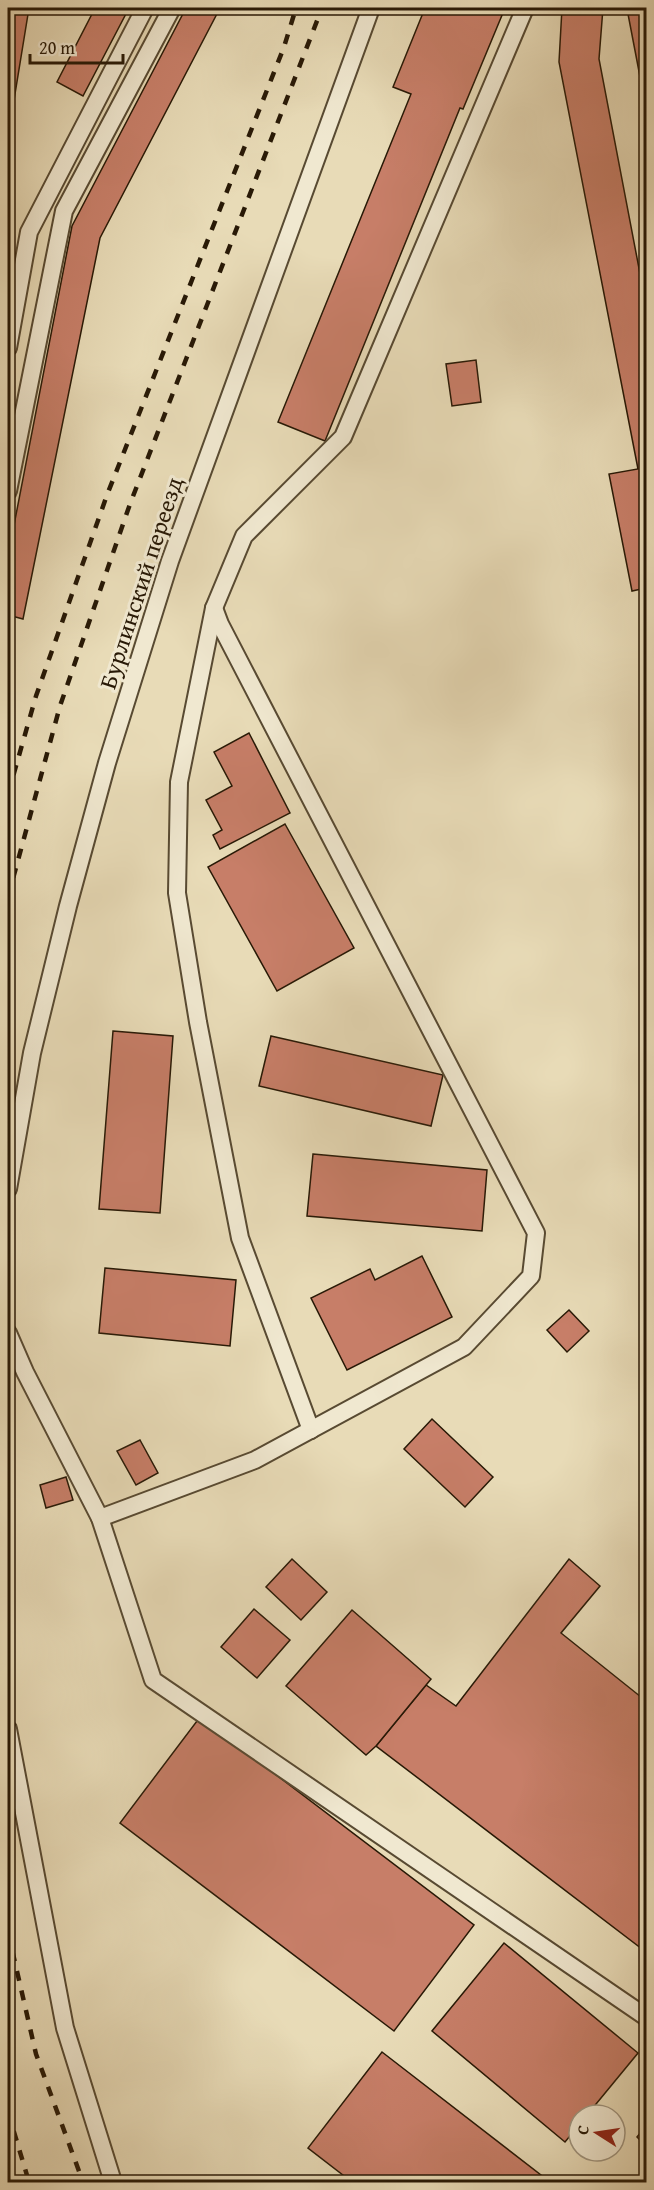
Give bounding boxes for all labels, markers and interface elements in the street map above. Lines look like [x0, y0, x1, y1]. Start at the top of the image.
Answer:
scale bar [30, 27, 123, 65]
text: 20 m [39, 34, 75, 61]
street label: Бурлинский переезд [90, 472, 191, 693]
north arrow [567, 2103, 627, 2163]
text: С [570, 2123, 595, 2137]

